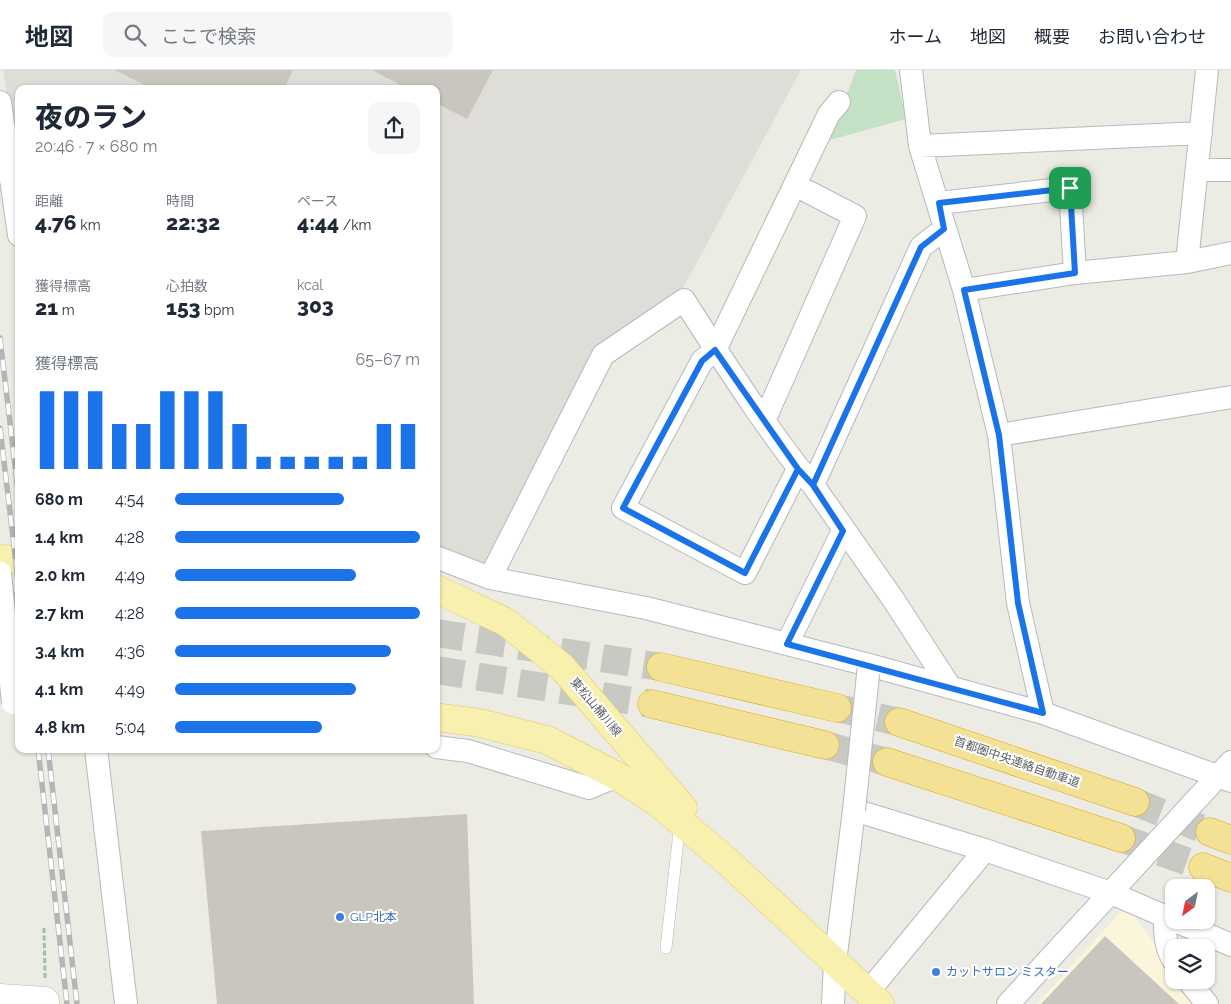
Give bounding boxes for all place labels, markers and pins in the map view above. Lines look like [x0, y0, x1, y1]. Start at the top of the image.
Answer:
pin [1049, 167, 1091, 209]
place label: GLP北本 [350, 910, 397, 924]
marker: GLP北本 [334, 911, 346, 923]
place label: カットサロン ミスター [946, 965, 1069, 979]
marker: カットサロン ミスター [930, 966, 942, 978]

